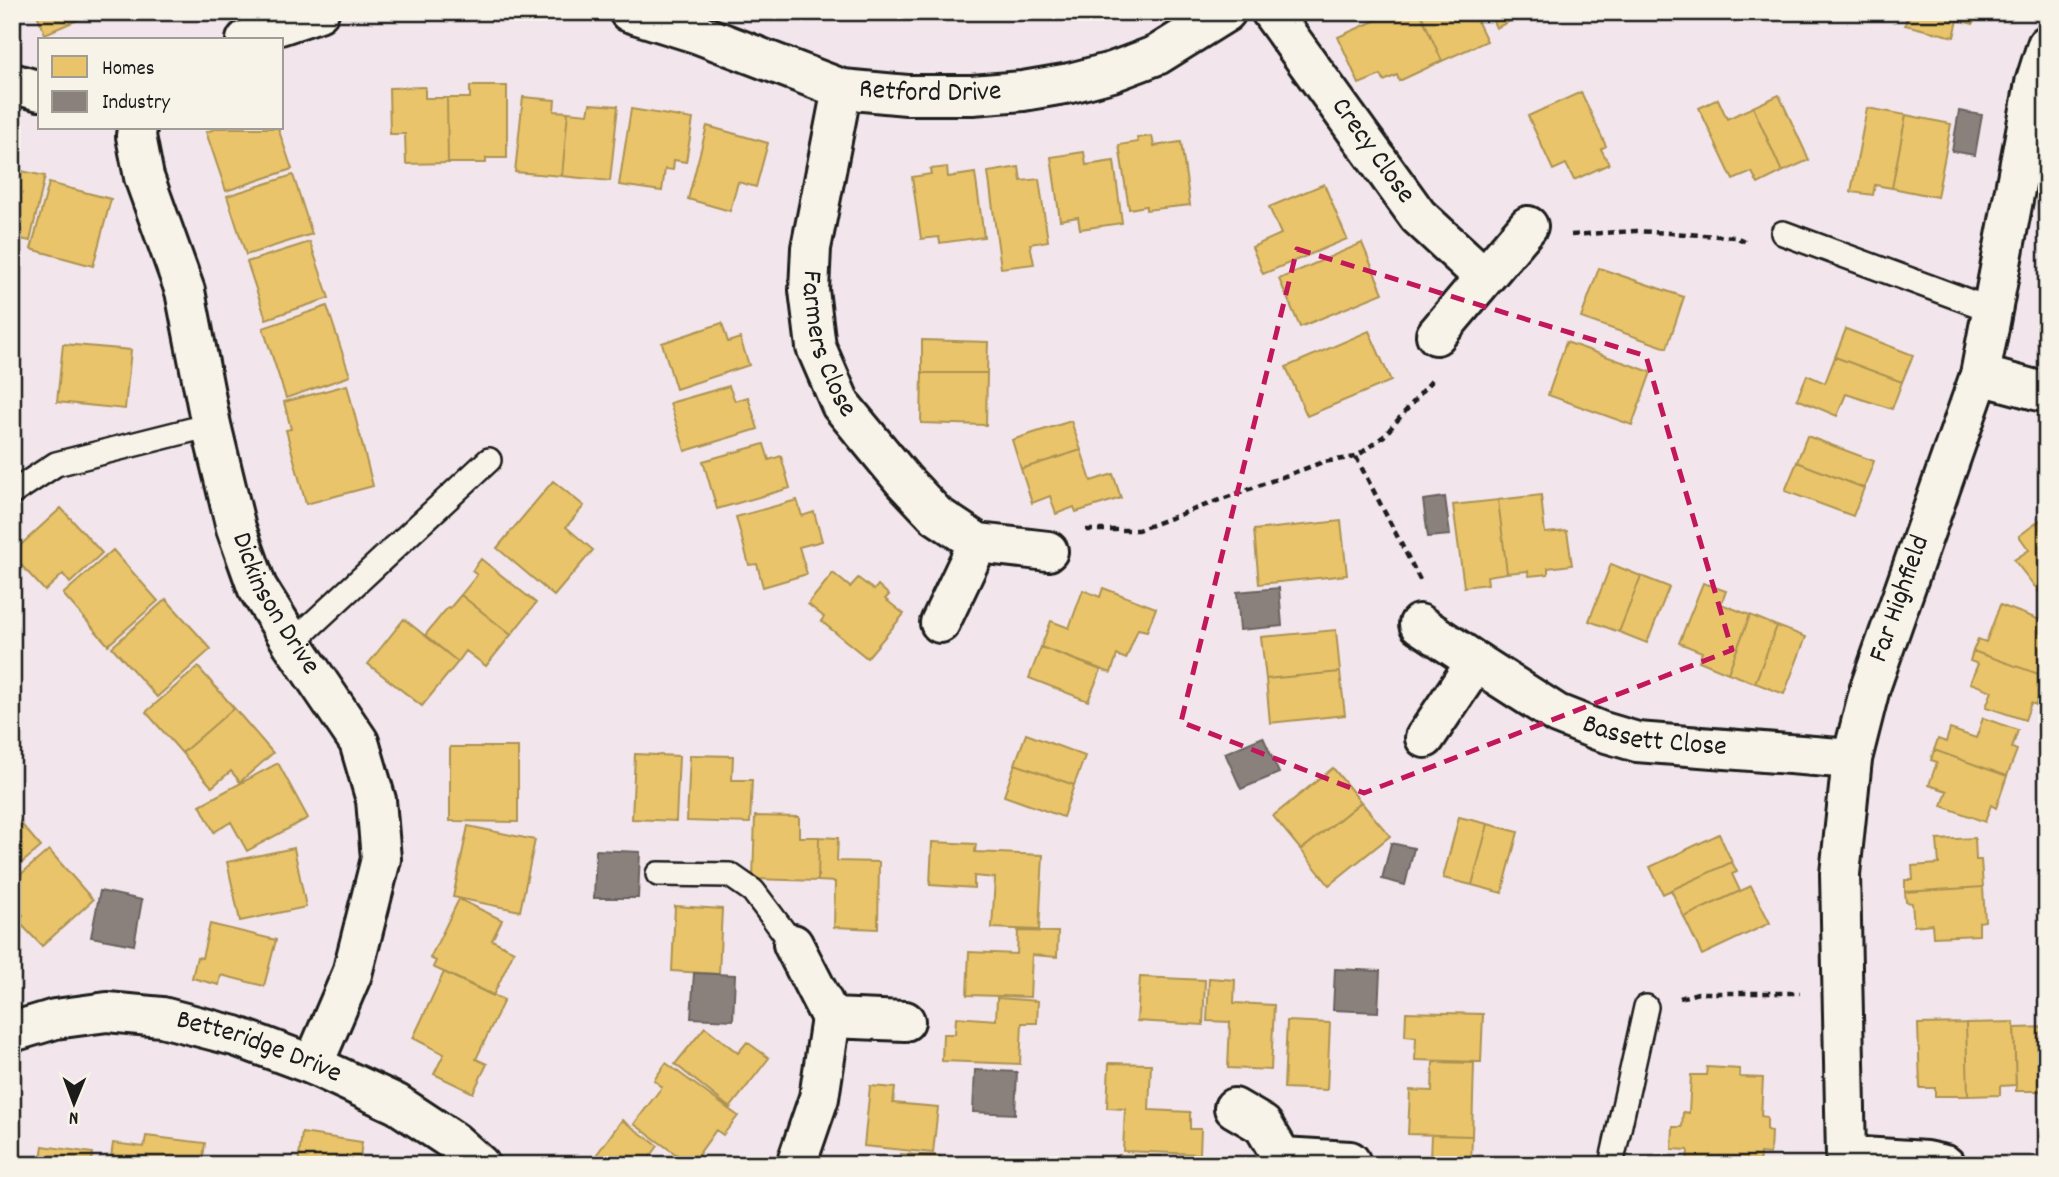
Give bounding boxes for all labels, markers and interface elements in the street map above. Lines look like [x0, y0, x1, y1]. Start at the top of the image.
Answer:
legend [38, 38, 284, 130]
text: Homes [102, 55, 155, 85]
street label: Retford Drive [857, 71, 1003, 115]
text: Industry [102, 89, 170, 119]
street label: Crecy Close [1319, 90, 1424, 213]
street label: Farmers Close [789, 269, 865, 428]
street label: Dickinson Drive [219, 527, 329, 684]
street label: Far Highfield [1860, 530, 1942, 668]
street label: Bassett Close [1576, 706, 1728, 769]
street label: Betteridge Drive [172, 1001, 348, 1095]
north arrow [38, 1068, 108, 1138]
text: N [69, 1103, 79, 1130]

